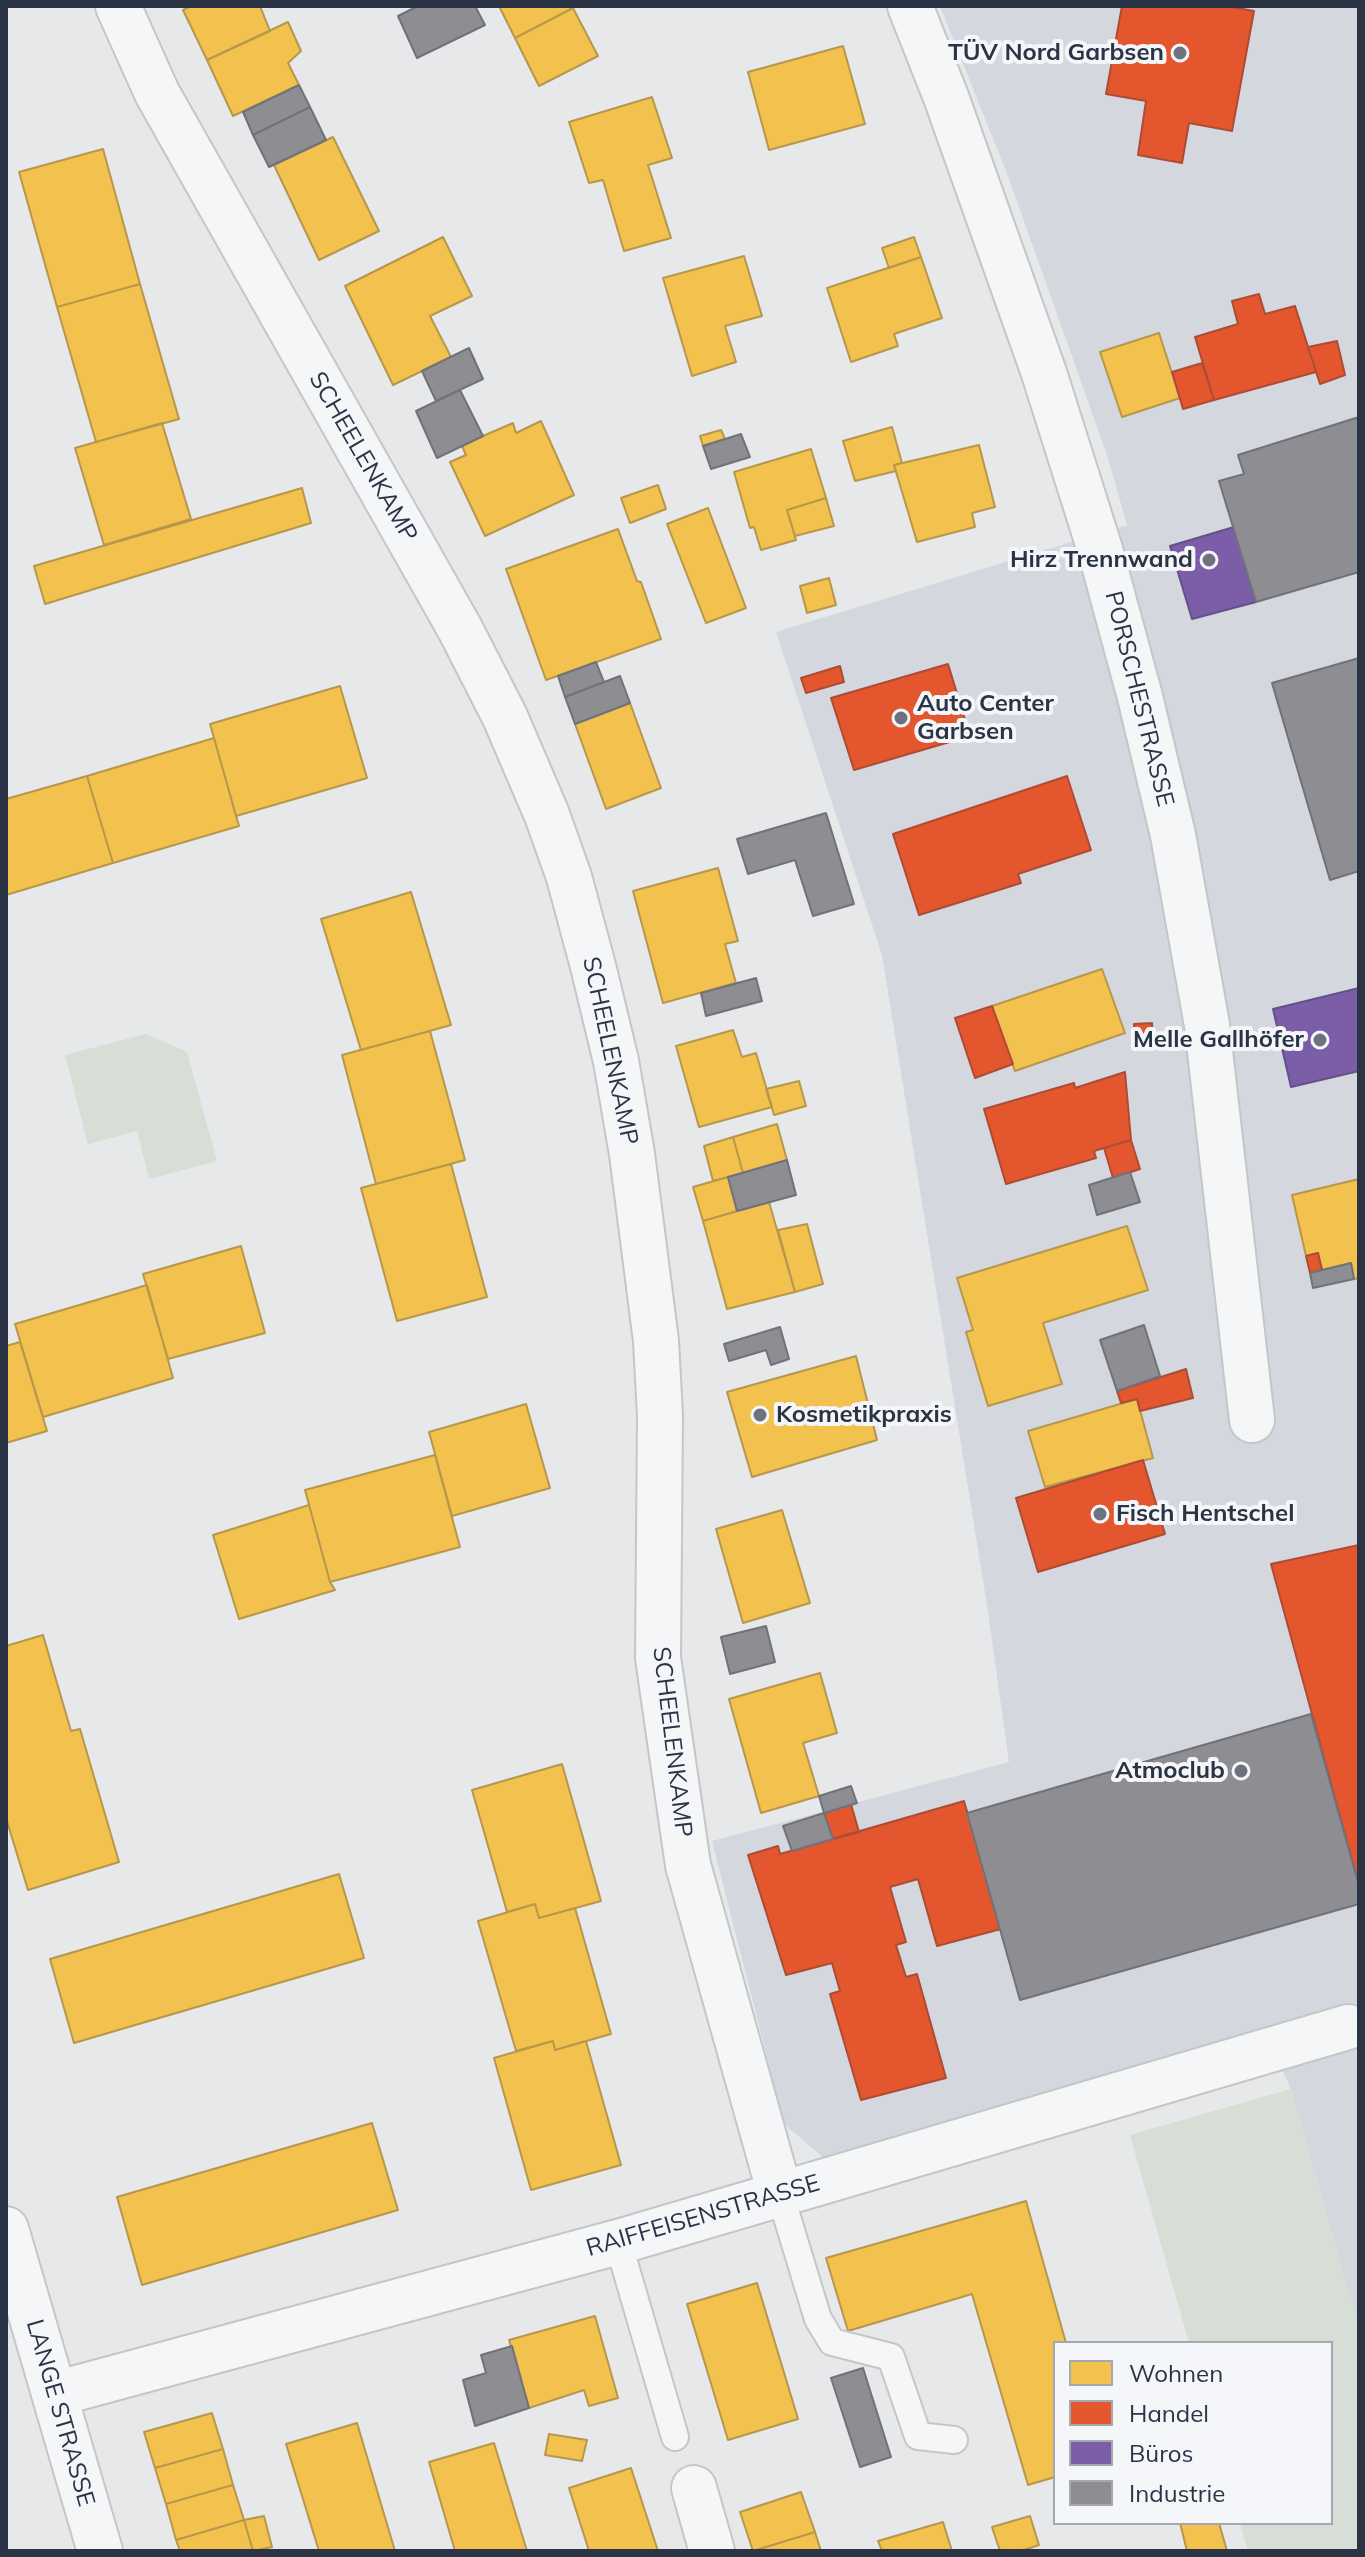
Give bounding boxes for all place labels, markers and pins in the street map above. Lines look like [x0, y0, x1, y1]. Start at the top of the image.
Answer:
place label: TÜV Nord Garbsen [948, 39, 1164, 67]
marker: TÜV Nord Garbsen [1171, 44, 1189, 62]
place label: Hirz Trennwand [1010, 546, 1193, 574]
marker: Hirz Trennwand [1200, 551, 1218, 569]
place label: Auto Center Garbsen [917, 690, 1054, 746]
marker: Auto Center Garbsen [892, 709, 910, 727]
place label: Melle Gallhöfer [1133, 1026, 1304, 1054]
marker: Melle Gallhöfer [1311, 1031, 1329, 1049]
place label: Kosmetikpraxis [776, 1401, 952, 1429]
marker: Kosmetikpraxis [751, 1406, 769, 1424]
place label: Fisch Hentschel [1116, 1500, 1294, 1528]
marker: Fisch Hentschel [1091, 1505, 1109, 1523]
place label: Atmoclub [1115, 1757, 1225, 1785]
marker: Atmoclub [1232, 1762, 1250, 1780]

